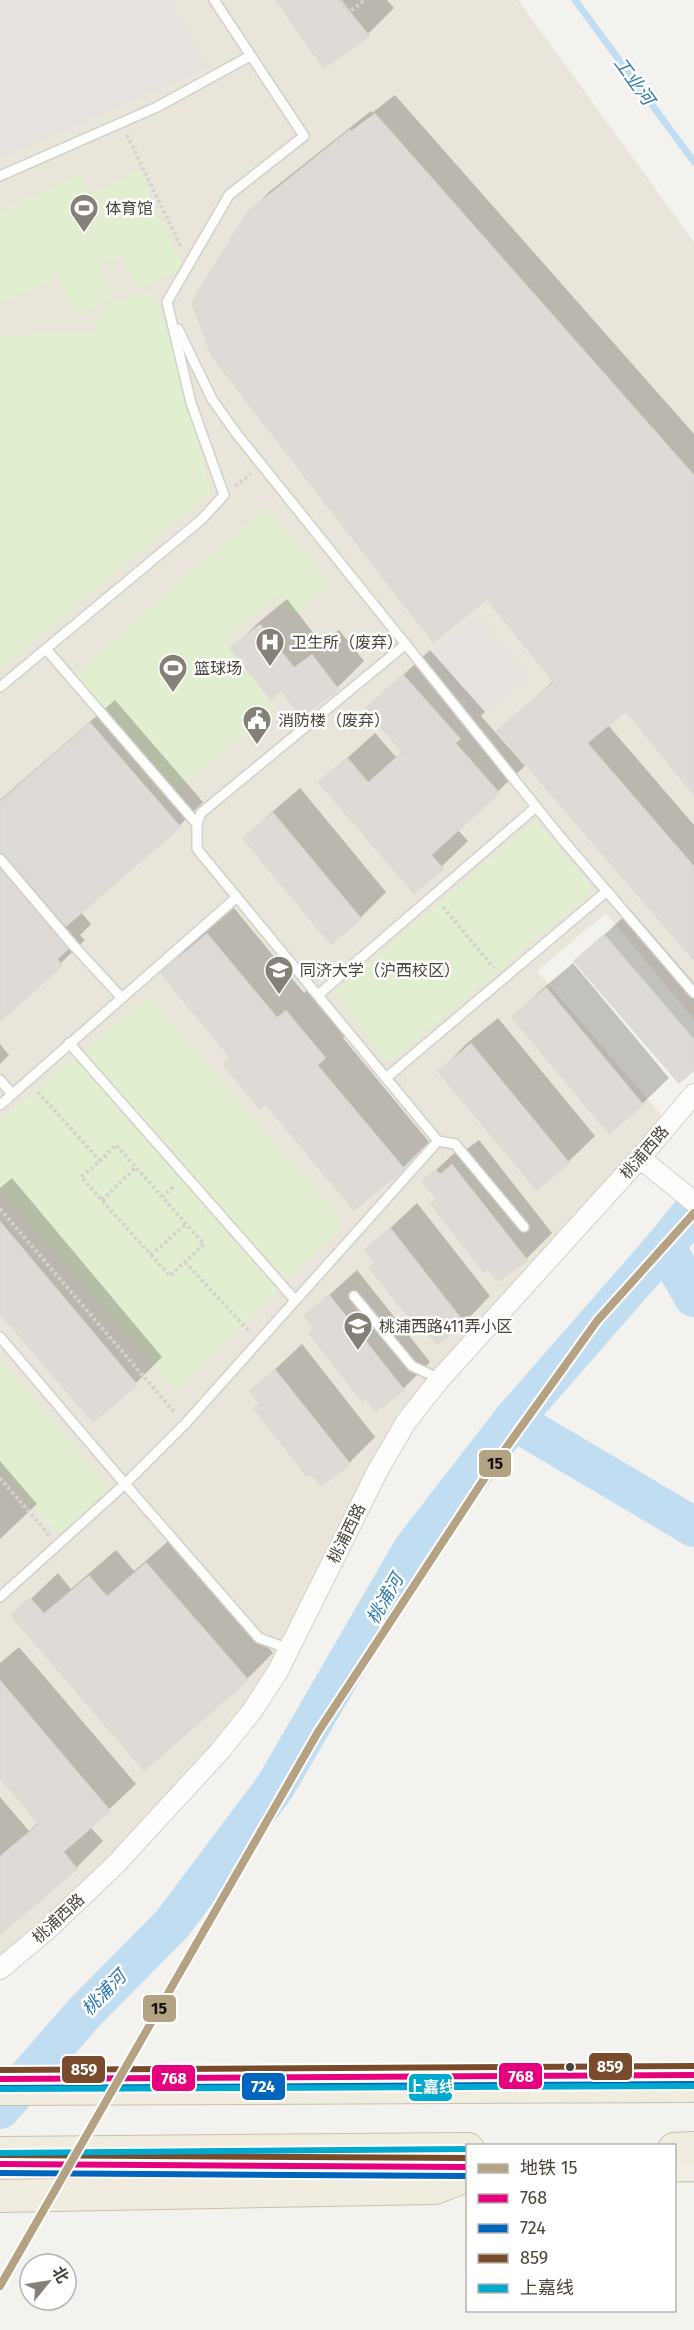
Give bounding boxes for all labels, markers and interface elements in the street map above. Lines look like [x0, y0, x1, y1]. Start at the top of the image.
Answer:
water label: 工业河 [609, 53, 661, 112]
sports icon: 体育馆 [68, 192, 100, 234]
place label: 体育馆 [105, 199, 153, 218]
hospital icon: 卫生所（废弃） [254, 626, 286, 668]
place label: 卫生所（废弃） [291, 633, 403, 652]
sports icon: 篮球场 [157, 652, 189, 694]
place label: 篮球场 [194, 659, 242, 678]
public building icon: 消防楼（废弃） [241, 704, 273, 746]
place label: 消防楼（废弃） [278, 711, 390, 730]
school or university icon: 同济大学（沪西校区） [263, 954, 295, 996]
place label: 同济大学（沪西校区） [300, 961, 460, 980]
street label: 桃浦西路 [616, 1122, 673, 1183]
school or university icon: 桃浦西路411弄小区 [342, 1310, 374, 1352]
place label: 桃浦西路411弄小区 [379, 1317, 512, 1336]
line badge: 15 [478, 1449, 512, 1478]
text: 15 [487, 1454, 503, 1473]
street label: 桃浦西路 [324, 1500, 369, 1566]
water label: 桃浦河 [362, 1568, 410, 1628]
street label: 桃浦西路 [28, 1890, 88, 1947]
water label: 桃浦河 [77, 1964, 133, 2020]
line badge: 15 [142, 1994, 177, 2023]
text: 15 [151, 1999, 167, 2018]
line badge: 859 [588, 2052, 633, 2081]
line badge: 859 [61, 2055, 106, 2084]
text: 859 [597, 2057, 623, 2076]
text: 859 [71, 2060, 97, 2079]
unlabelled marker [564, 2061, 576, 2073]
line badge: 768 [498, 2062, 543, 2090]
line badge: 768 [151, 2064, 196, 2092]
text: 768 [508, 2067, 534, 2086]
text: 768 [161, 2069, 187, 2088]
line badge: 724 [241, 2072, 286, 2101]
line badge: 上嘉线 [408, 2073, 453, 2102]
text: 724 [251, 2077, 275, 2096]
text: 上嘉线 [407, 2078, 455, 2097]
legend [466, 2144, 676, 2312]
text: 地铁 15 [520, 2157, 578, 2179]
text: 768 [520, 2187, 547, 2209]
text: 724 [520, 2217, 546, 2239]
text: 859 [520, 2247, 548, 2269]
north arrow [18, 2252, 78, 2312]
text: 北 [48, 2263, 73, 2286]
text: 上嘉线 [520, 2277, 574, 2299]

